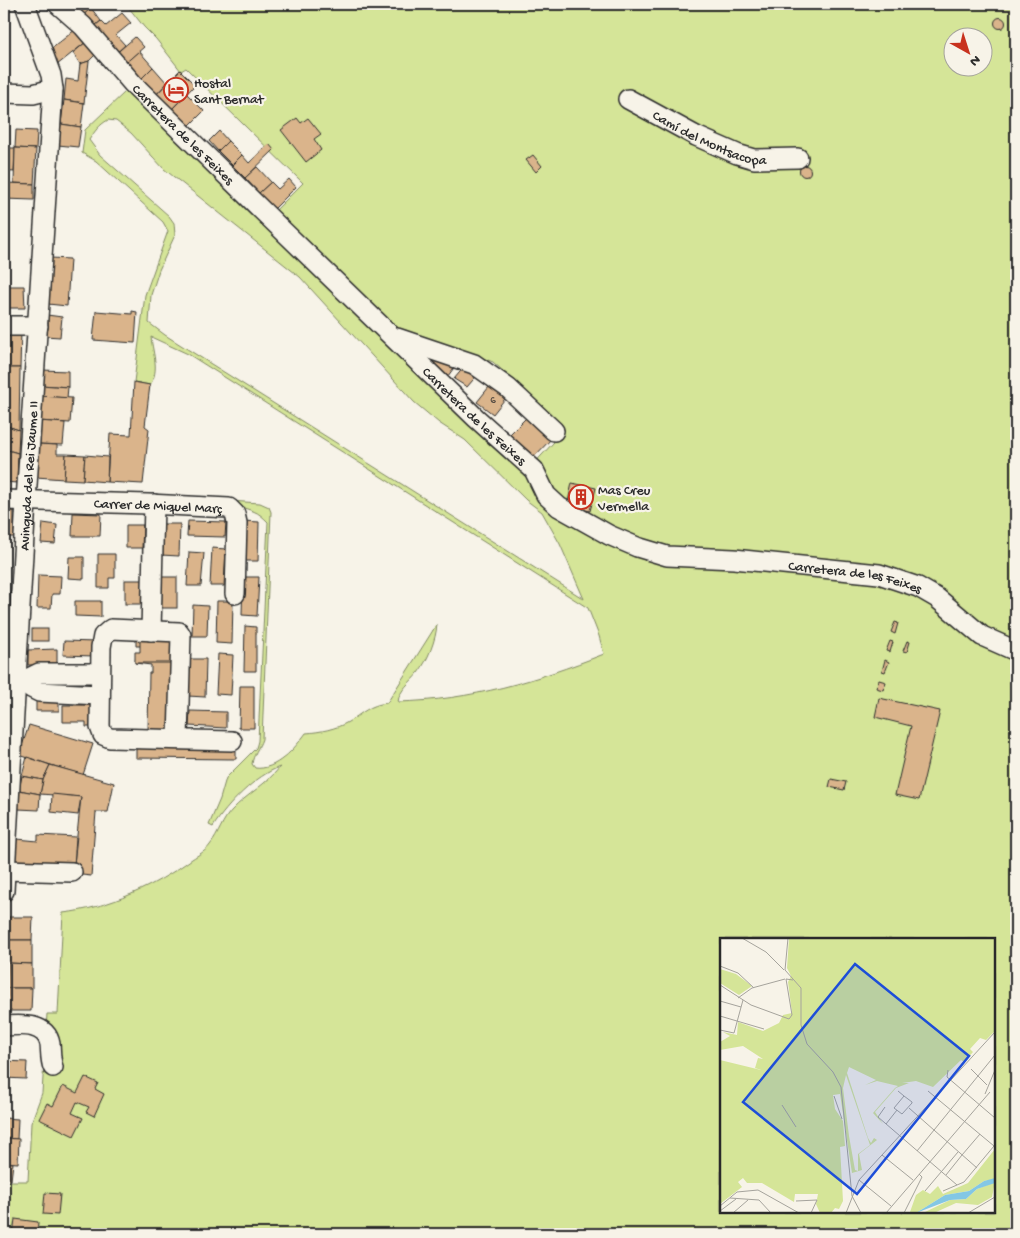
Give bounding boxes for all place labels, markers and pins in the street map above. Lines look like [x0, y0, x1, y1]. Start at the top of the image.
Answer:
place label: Hostal Sant Bernat [194, 76, 265, 109]
hotel icon: Hostal Sant Bernat [163, 77, 189, 103]
place label: Mas Creu Vermella [597, 483, 651, 516]
building icon: Mas Creu Vermella [568, 484, 594, 510]

